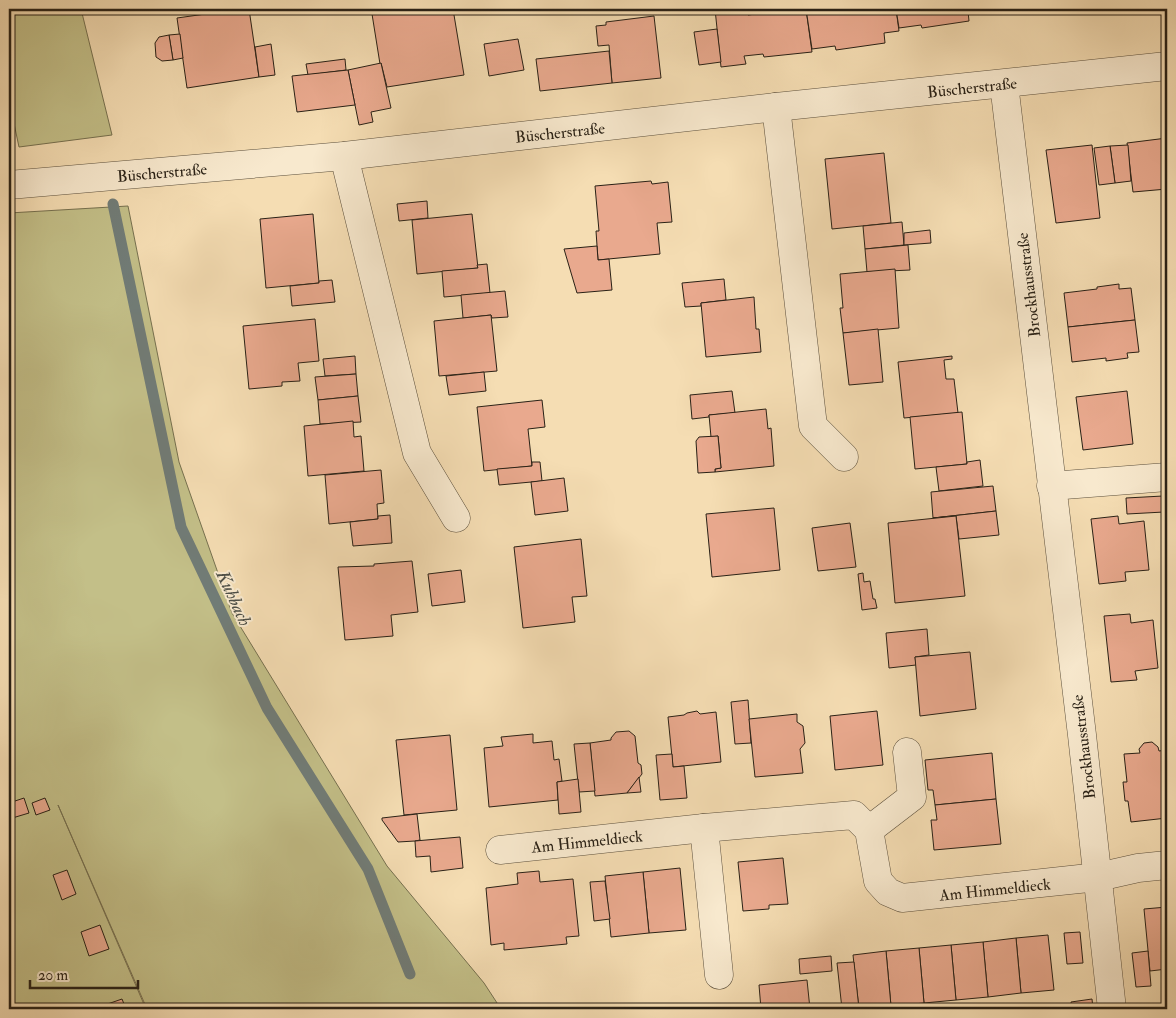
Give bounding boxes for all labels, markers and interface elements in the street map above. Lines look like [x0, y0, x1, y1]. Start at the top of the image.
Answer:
street label: Büscherstraße [926, 73, 1018, 103]
street label: Büscherstraße [514, 118, 606, 148]
street label: Büscherstraße [116, 159, 208, 187]
street label: Brockhausstraße [1013, 231, 1045, 338]
water label: Kuhbach [210, 566, 256, 630]
street label: Brockhausstraße [1068, 693, 1100, 800]
street label: Am Himmeldieck [530, 826, 644, 858]
street label: Am Himmeldieck [938, 874, 1052, 906]
scale bar [30, 958, 138, 990]
text: 20 m [38, 966, 68, 985]

